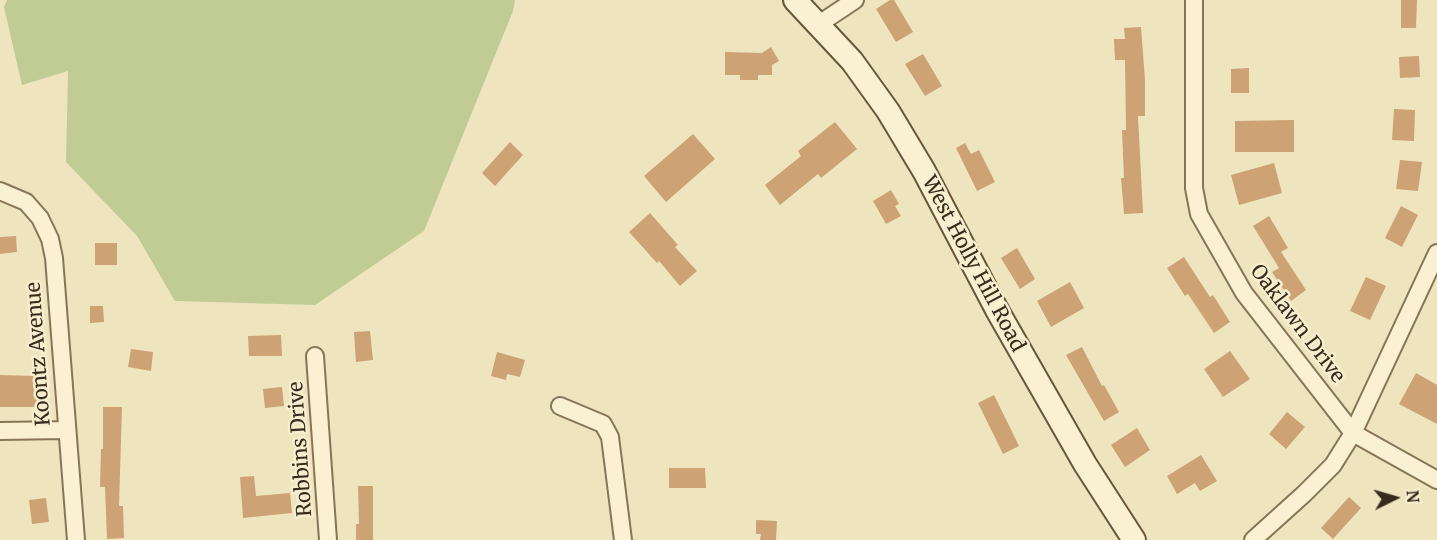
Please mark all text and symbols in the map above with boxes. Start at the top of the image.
street label: West Holly Hill Road [916,172,1030,356]
street label: Oaklawn Drive [1245,260,1349,388]
street label: Koontz Avenue [22,281,56,427]
street label: Robbins Drive [284,381,318,517]
north arrow [1365,468,1425,528]
text: N [1402,489,1423,504]

